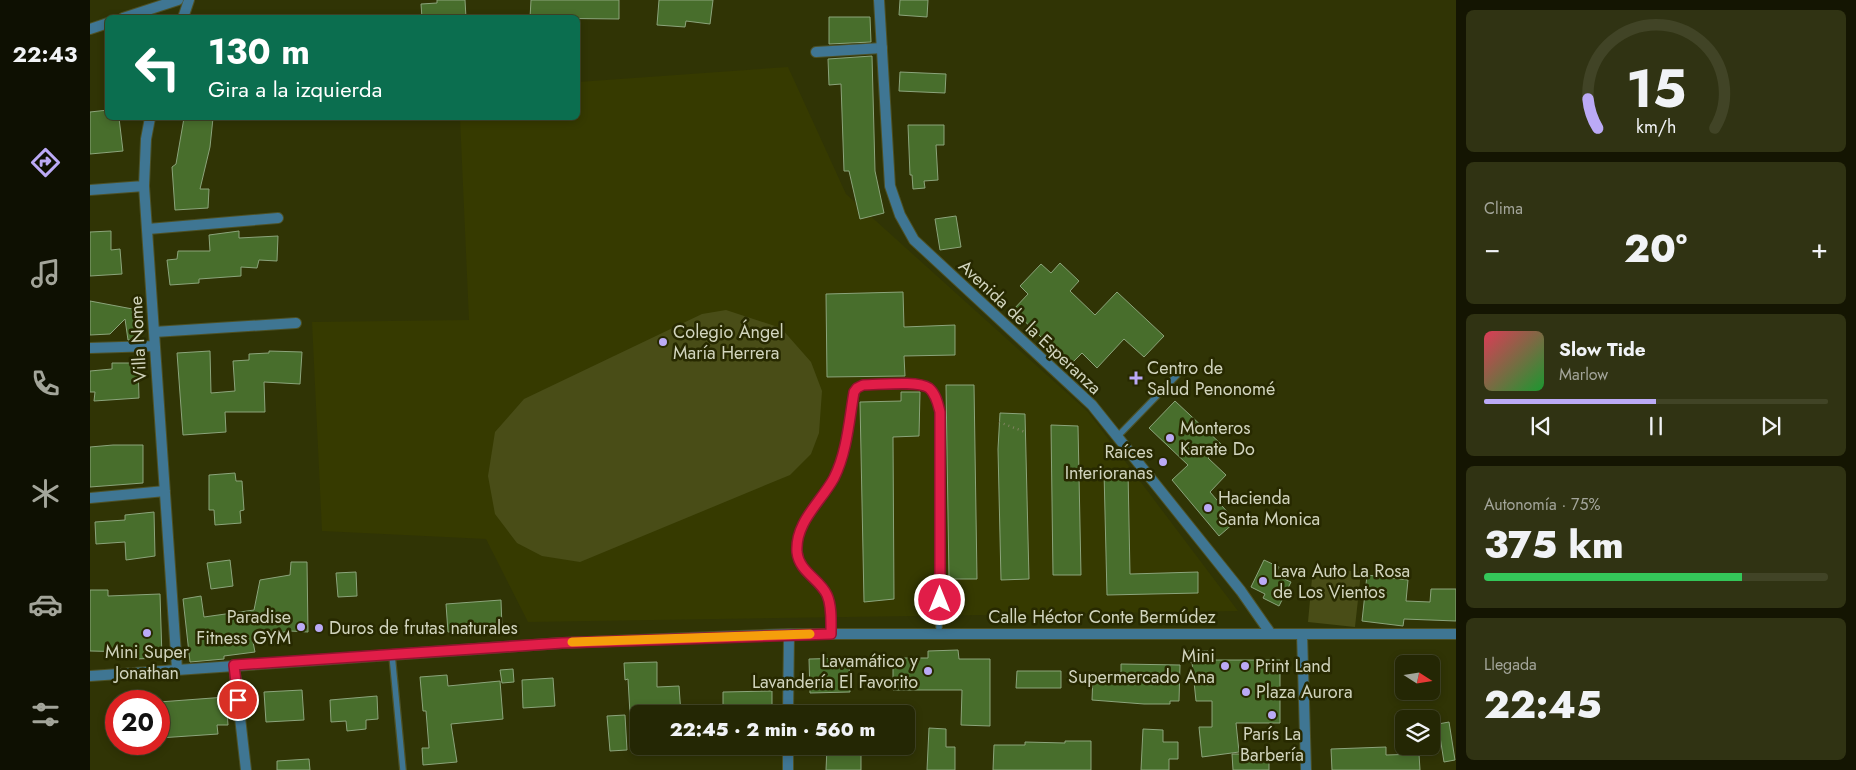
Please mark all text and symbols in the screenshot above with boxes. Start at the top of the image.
text: 130 m [208,27,310,77]
icon: left [125,35,190,100]
text: 22:43 [13,38,77,70]
text: 15 [1626,51,1686,127]
text: Gira a la izquierda [208,73,382,105]
text: km/h [1636,114,1676,140]
icon: directions [28,145,63,180]
text: Clima [1484,197,1523,220]
text: 20° [1624,221,1687,276]
text: − [1484,228,1501,269]
text: + [1811,228,1828,269]
street label: Avenida de la Esperanza [953,254,1107,400]
icon: music [28,256,63,291]
street label: Villa Nome [123,295,153,383]
place label: Colegio Ángel María Herrera [673,319,784,366]
marker: Colegio Ángel María Herrera [657,336,669,348]
text: Slow Tide [1559,336,1646,363]
place label: Centro de Salud Penonomé [1147,355,1275,402]
text: Marlow [1559,363,1608,386]
icon: phone [28,366,63,401]
marker: Centro de Salud Penonomé [1129,371,1143,385]
icon: previous [1527,412,1555,440]
icon: pause [1642,412,1670,440]
icon: next [1757,412,1785,440]
place label: Monteros Karate Do [1180,415,1255,462]
marker: Monteros Karate Do [1164,432,1176,444]
place label: Raíces Interioranas [1065,439,1153,486]
marker: Raíces Interioranas [1157,456,1169,468]
icon: climate [28,476,63,511]
place label: Hacienda Santa Monica [1218,485,1320,532]
text: Autonomía · 75% [1484,493,1601,516]
marker: Hacienda Santa Monica [1202,502,1214,514]
text: 375 km [1484,517,1624,572]
place label: Lava Auto La Rosa de Los Vientos [1273,558,1410,605]
position arrow [913,573,965,625]
marker: Lava Auto La Rosa de Los Vientos [1257,575,1269,587]
icon: car [28,587,63,622]
place label: Paradise Fitness GYM [196,604,291,651]
street label: Calle Héctor Conte Bermúdez [988,604,1216,630]
place label: Duros de frutas naturales [329,615,518,641]
marker: Paradise Fitness GYM [295,621,307,633]
marker: Duros de frutas naturales [313,622,325,634]
marker: Mini Super Jonathan [141,627,153,639]
place label: Mini Super Jonathan [105,639,190,686]
place label: Mini Supermercado Ana [1068,643,1215,690]
place label: Lavamático y Lavandería El Favorito [752,648,918,695]
place label: Print Land [1255,653,1331,679]
text: Llegada [1484,653,1537,676]
north arrow [1395,655,1440,700]
map controls [1395,655,1440,755]
marker: Mini Supermercado Ana [1219,660,1231,672]
marker: Print Land [1239,660,1251,672]
marker: Lavamático y Lavandería El Favorito [922,665,934,677]
text: 22:45 [1484,677,1602,732]
pin [217,679,259,721]
place label: Plaza Aurora [1256,679,1353,705]
icon: arrive [224,686,252,714]
marker: Plaza Aurora [1240,686,1252,698]
speed limit sign: 20 [105,690,170,755]
icon: filters [28,697,63,732]
marker: París La Barbería [1266,709,1278,721]
button: layers [1395,710,1440,755]
text: 22:45 · 2 min · 560 m [670,716,875,743]
place label: París La Barbería [1240,721,1304,768]

